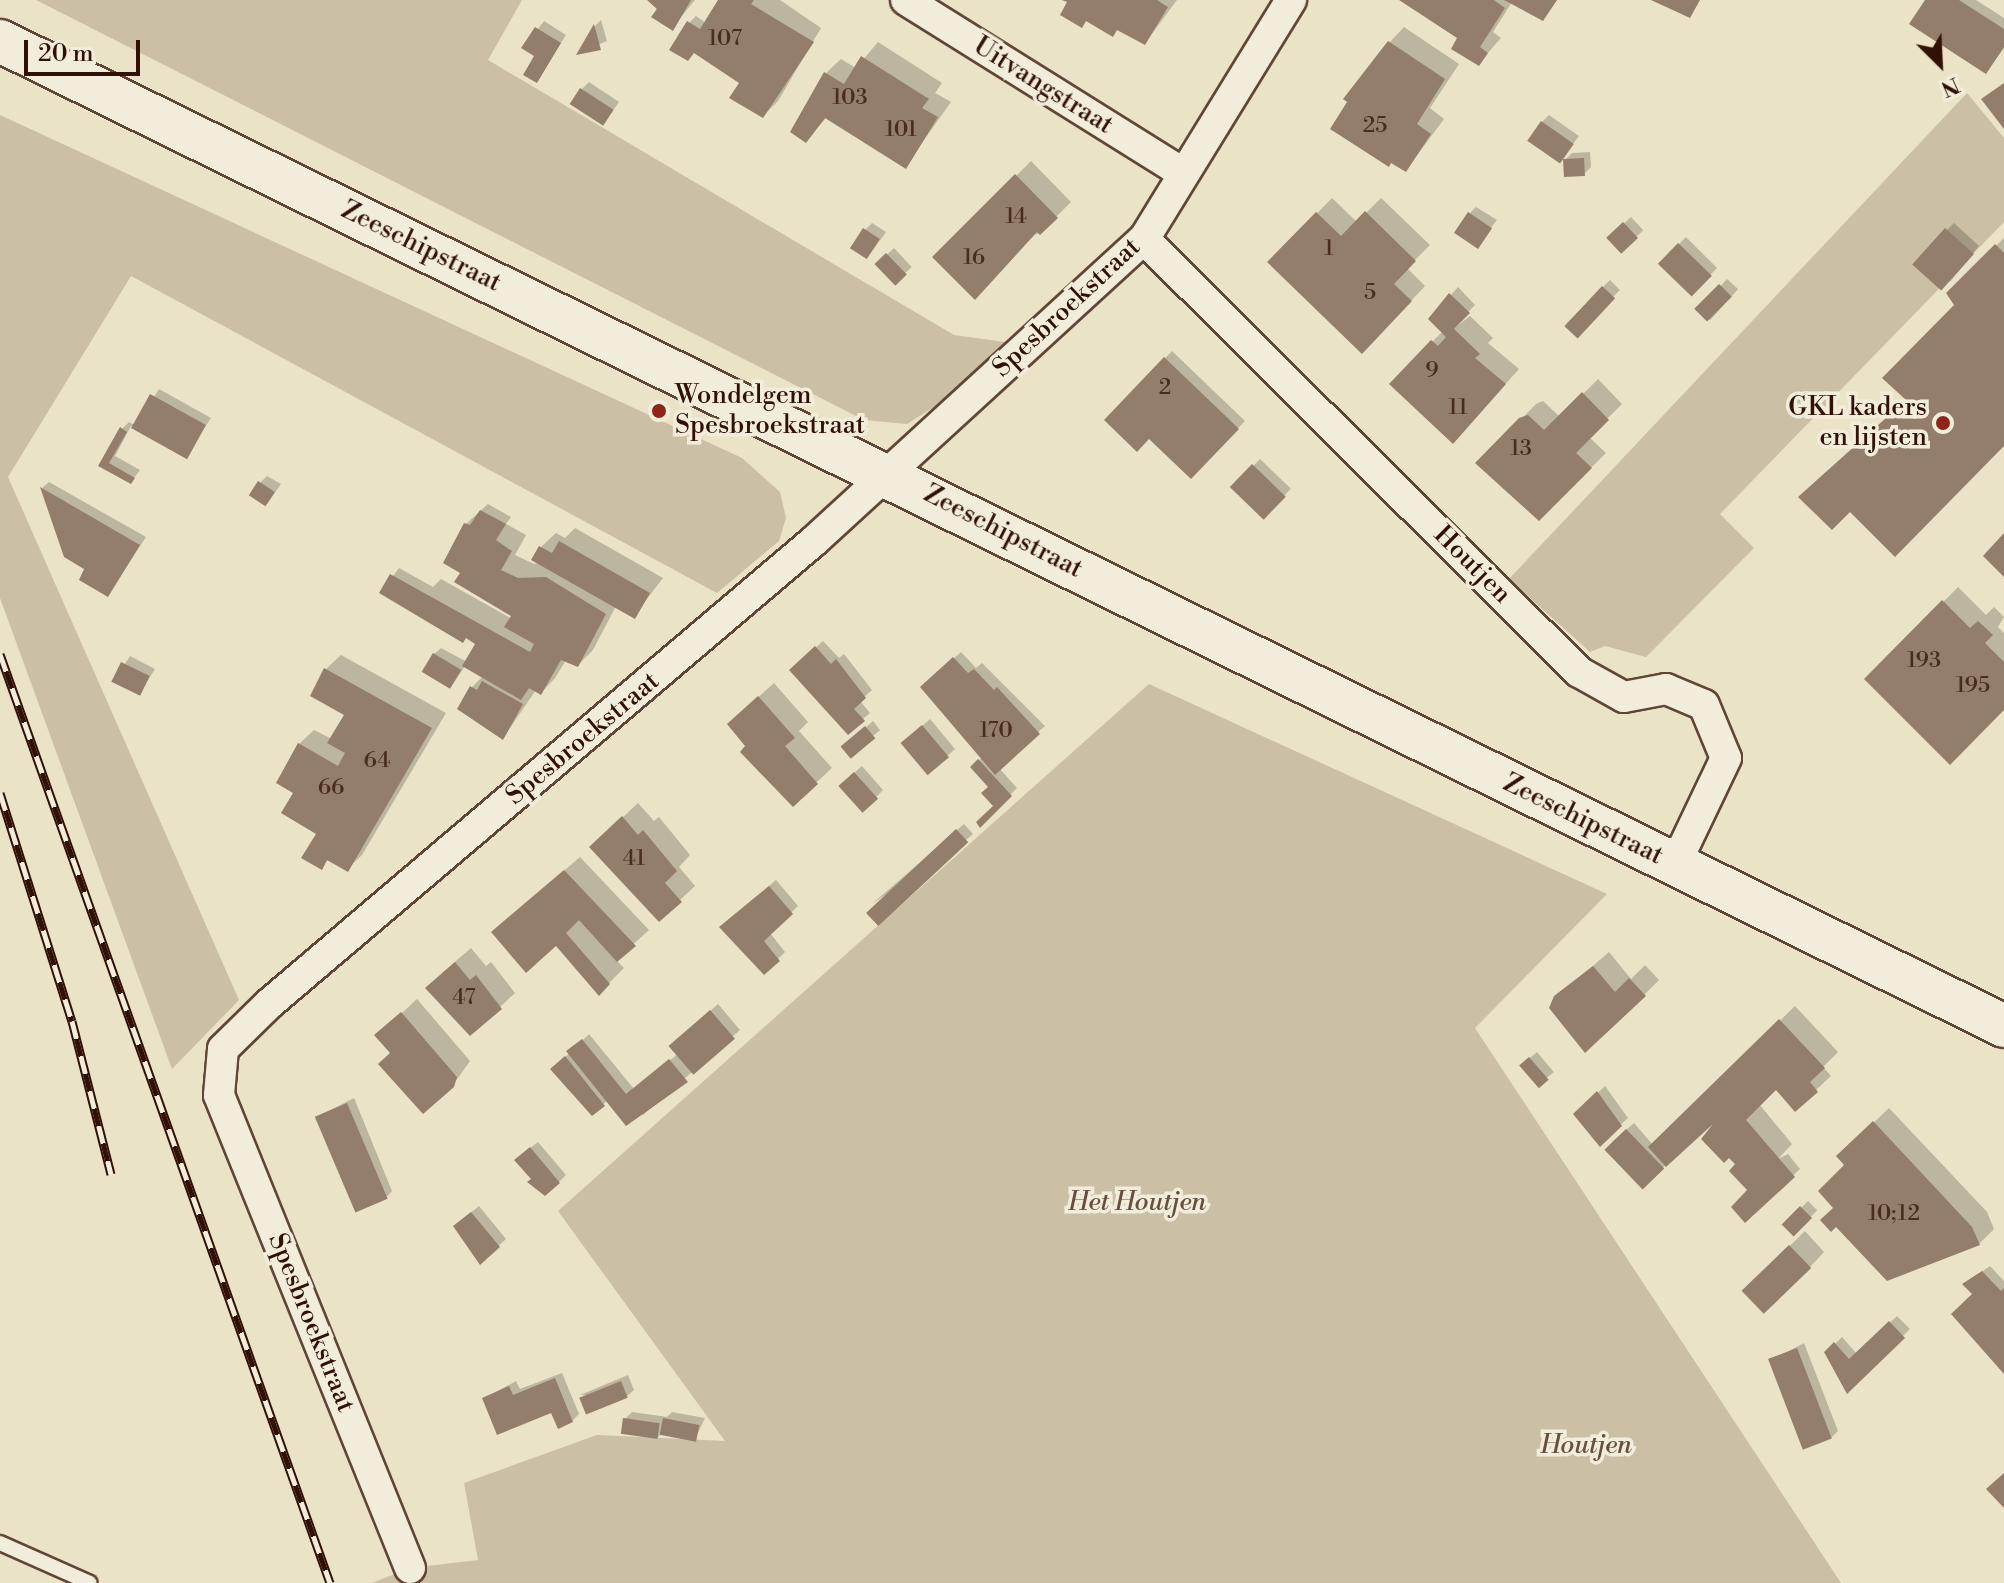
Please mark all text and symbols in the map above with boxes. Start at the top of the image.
scale bar [28,24,144,74]
north arrow [1900,24,1980,104]
house number: 107 [708,26,742,52]
street label: Uitvangstraat [967,31,1119,141]
text: 20 m [38,39,94,69]
text: N [1937,71,1963,102]
house number: 103 [832,85,868,111]
house number: 25 [1363,113,1387,139]
house number: 101 [885,117,917,143]
street label: Zeeschipstraat [336,195,506,299]
house number: 14 [1005,204,1027,230]
street label: Spesbroekstraat [987,232,1147,384]
house number: 1 [1324,236,1334,262]
house number: 16 [963,245,985,271]
house number: 5 [1364,280,1376,306]
house number: 9 [1425,358,1439,384]
house number: 2 [1159,375,1171,401]
place label: Wondelgem Spesbroekstraat [675,380,865,442]
place label: GKL kaders en lijsten [1788,392,1927,454]
house number: 11 [1448,395,1468,421]
marker: Wondelgem Spesbroekstraat [650,402,668,420]
marker: GKL kaders en lijsten [1934,414,1952,432]
house number: 13 [1510,436,1532,462]
street label: Zeeschipstraat [918,479,1088,585]
street label: Houtjen [1427,520,1517,610]
house number: 193 [1907,648,1941,674]
street label: Spesbroekstraat [500,666,666,812]
house number: 195 [1956,673,1990,699]
house number: 170 [979,718,1013,744]
house number: 64 [364,748,390,774]
street label: Zeeschipstraat [1498,768,1668,872]
house number: 66 [318,775,344,801]
house number: 41 [623,846,645,872]
house number: 47 [452,985,476,1011]
park label: Het Houtjen [1068,1187,1206,1219]
house number: 10;12 [1868,1201,1920,1227]
street label: Spesbroekstraat [261,1229,361,1417]
park label: Houtjen [1540,1430,1632,1462]

